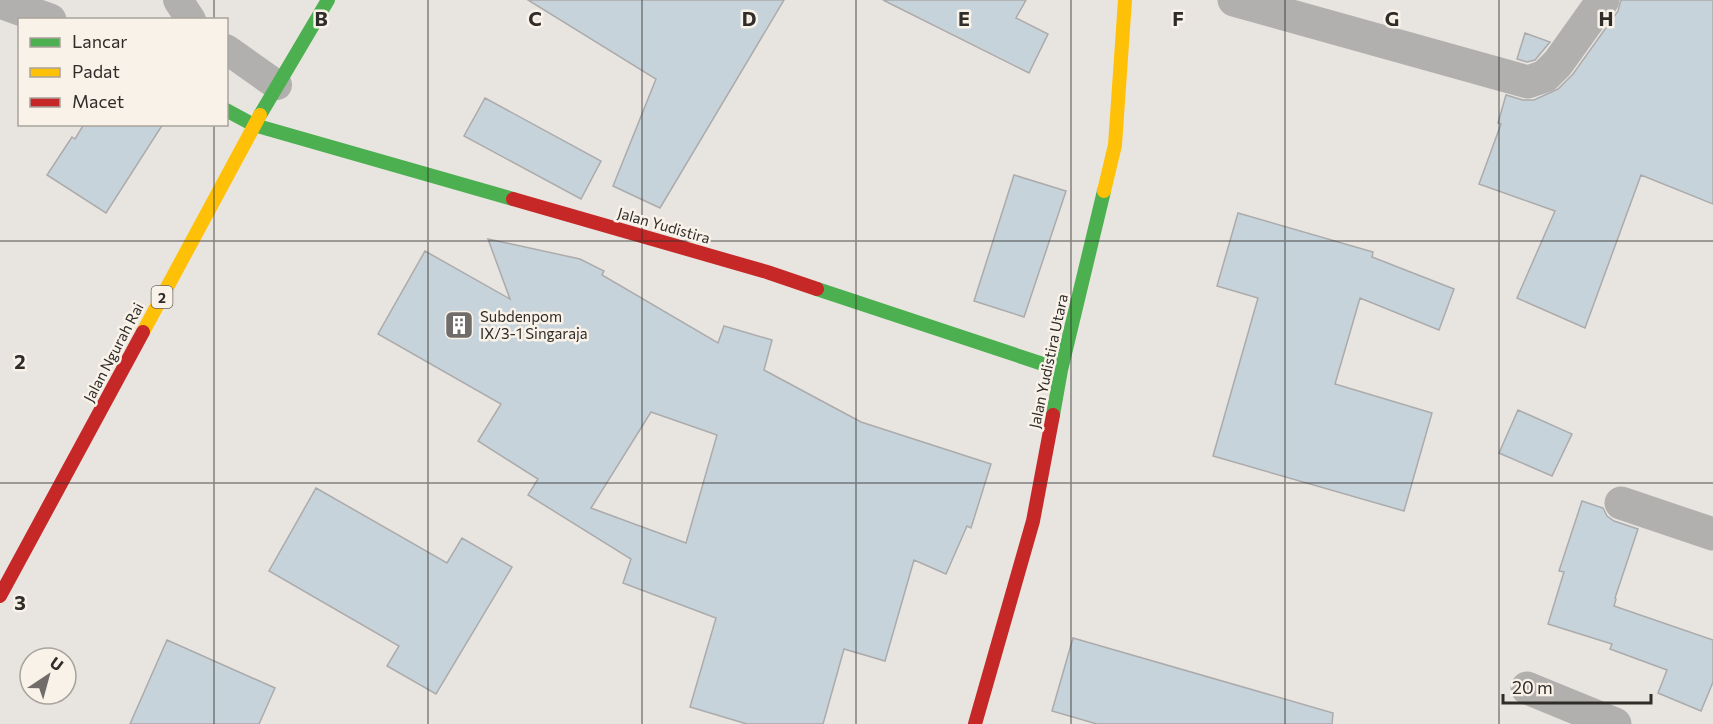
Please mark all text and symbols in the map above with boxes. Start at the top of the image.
text: B [314,6,328,30]
text: C [528,6,542,30]
text: D [742,6,756,30]
text: E [958,6,970,30]
text: F [1172,6,1184,30]
text: G [1385,6,1399,30]
text: H [1599,6,1614,30]
legend [18,18,228,126]
text: Lancar [72,30,128,52]
text: Padat [72,60,120,82]
text: Macet [72,90,124,112]
street label: Jalan Yudistira [616,203,712,247]
road number: 2 [152,286,172,308]
street label: Jalan Yudistira Utara [1025,292,1071,430]
street label: Jalan Ngurah Rai [79,299,147,405]
place label: Subdenpom IX/3-1 Singaraja [480,307,588,342]
building icon: Subdenpom IX/3-1 Singaraja [443,309,475,341]
text: 2 [14,349,26,373]
text: 3 [14,590,26,614]
north arrow [18,646,78,706]
text: U [47,652,67,675]
scale bar [1503,667,1652,705]
text: 20 m [1512,676,1553,698]

